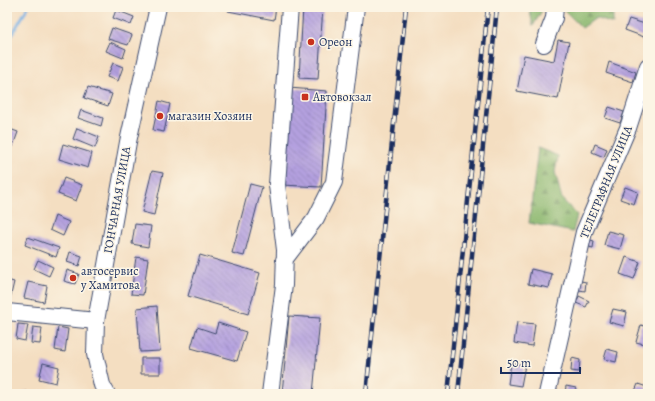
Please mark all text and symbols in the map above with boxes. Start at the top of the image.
place label: Ореон [319,34,352,50]
marker: Ореон [306,37,316,47]
place label: Автовокзал [312,89,372,105]
marker: Автовокзал [300,92,310,102]
place label: магазин Хозяин [168,108,252,124]
marker: магазин Хозяин [155,111,165,121]
street label: ТЕЛЕГРАФНАЯ УЛИЦА [576,122,636,241]
street label: ГОНЧАРНАЯ УЛИЦА [100,144,134,255]
place label: автосервис у Хамитова [80,263,140,293]
marker: автосервис у Хамитова [68,273,78,283]
scale bar [501,349,580,375]
text: 50 m [507,355,531,371]

